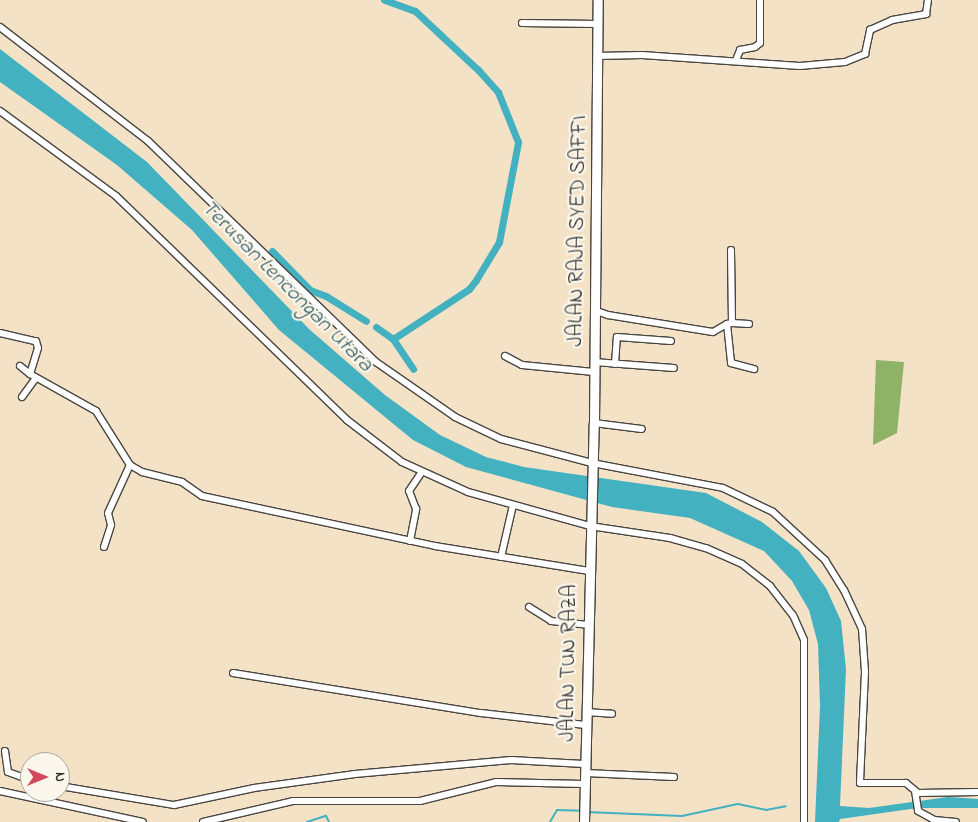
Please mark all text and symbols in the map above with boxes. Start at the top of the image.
street label: JALAN RAJA SYED SAFFI [563,115,593,347]
water label: Terusan Lencongan Utara [195,196,377,378]
street label: JALAN TUN RAZA [555,584,583,742]
north arrow [20,752,70,802]
text: N [49,772,70,782]

